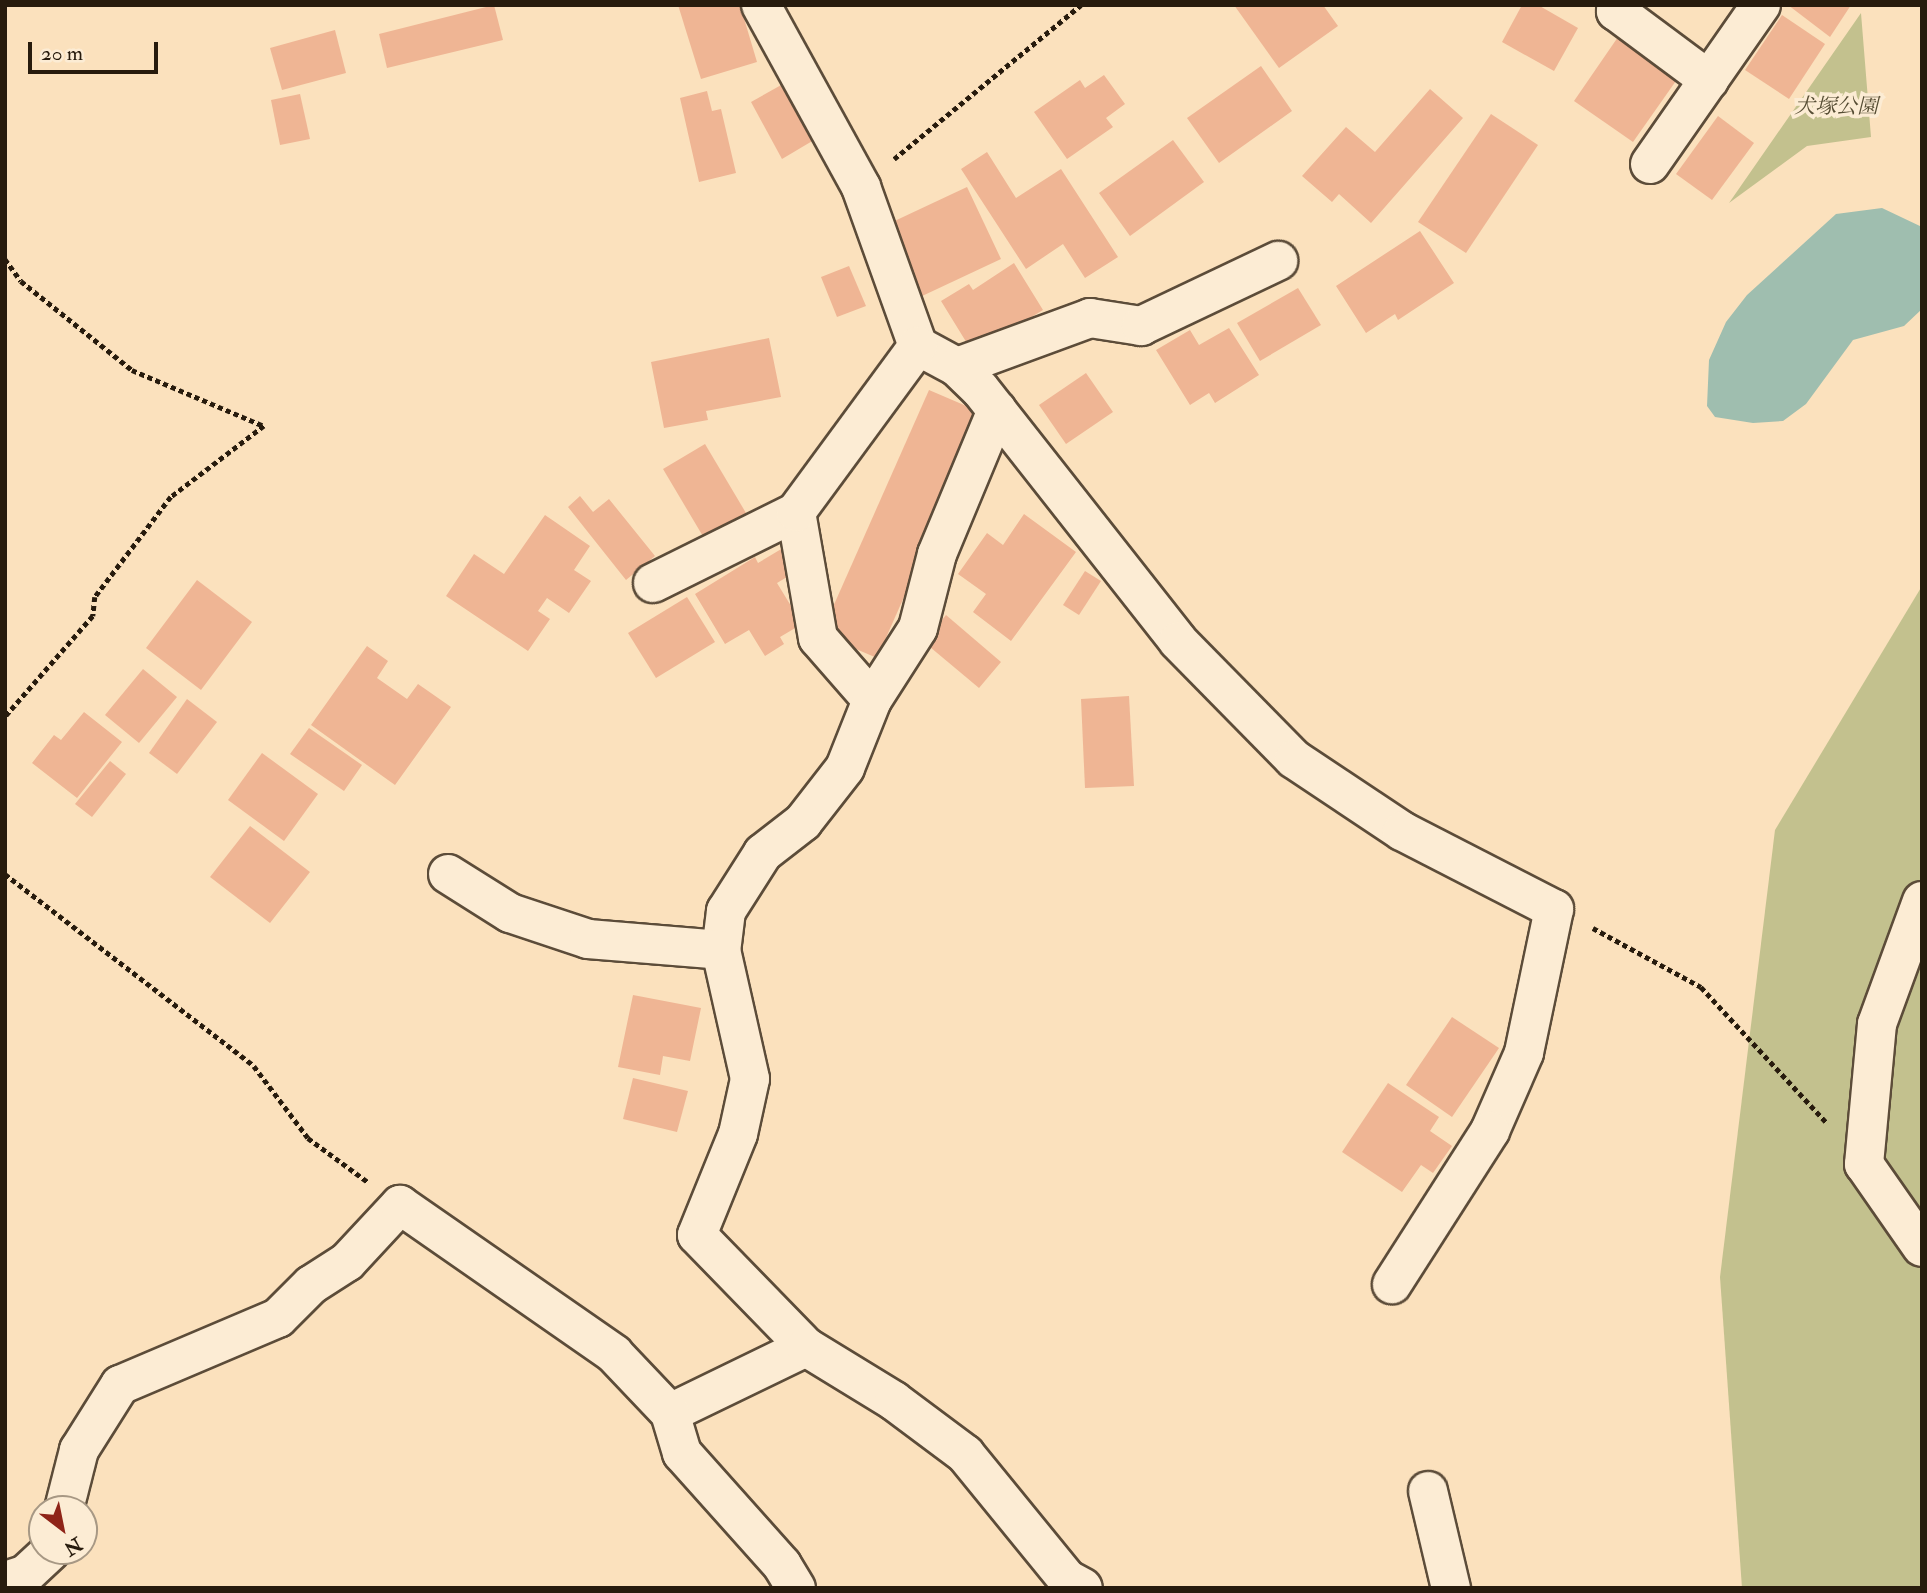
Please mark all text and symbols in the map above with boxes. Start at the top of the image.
scale bar [32,28,161,72]
text: 20 m [41,40,83,67]
park label: 犬塚公園 [1794,94,1878,120]
north arrow [28,1495,98,1565]
text: N [60,1531,87,1561]

